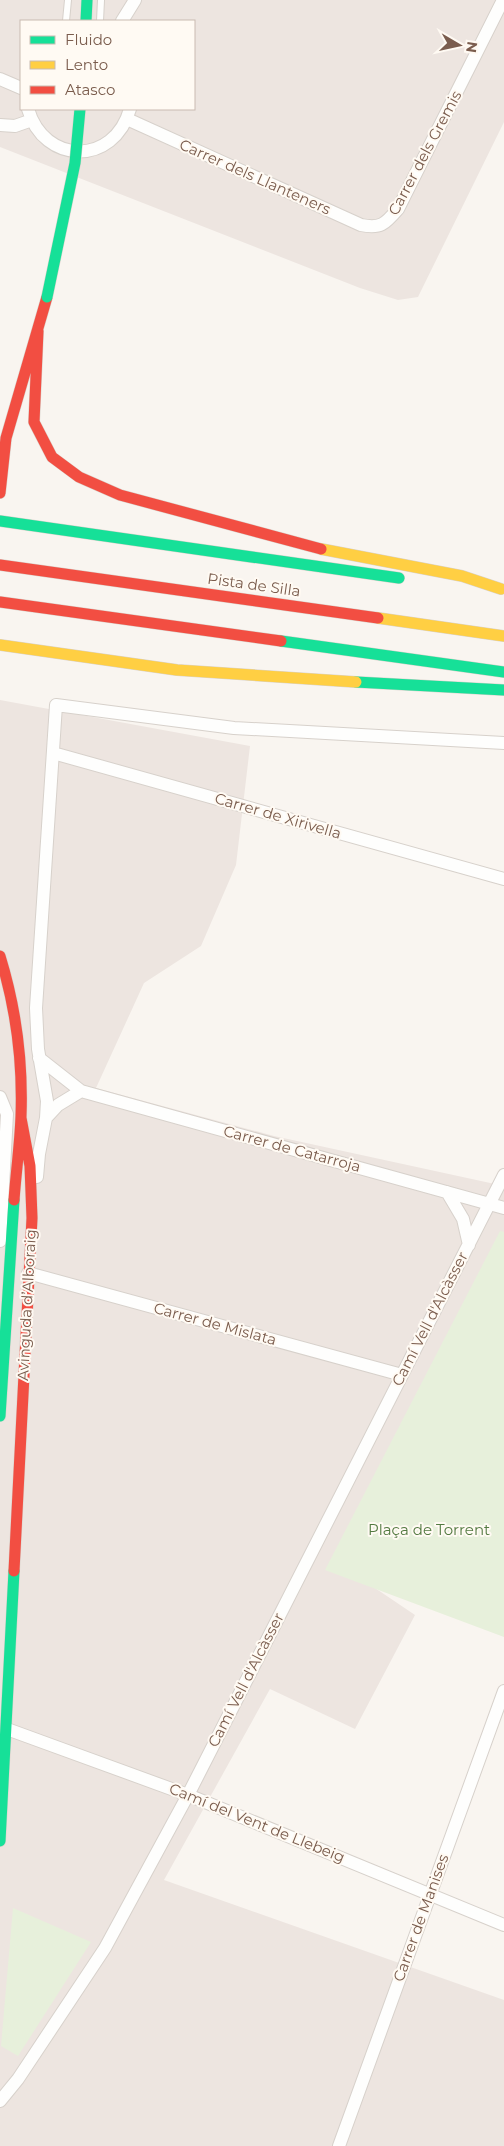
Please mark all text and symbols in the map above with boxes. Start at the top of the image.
legend [20,20,195,110]
north arrow [434,20,484,70]
text: Fluido [65,30,112,49]
text: N [462,40,482,54]
text: Lento [65,55,108,74]
text: Atasco [65,80,115,99]
street label: Carrer dels Gremis [384,87,465,218]
street label: Carrer dels Llanteners [177,135,334,219]
street label: Pista de Silla [206,569,302,600]
street label: Carrer de Xirivella [213,788,344,843]
street label: Carrer de Catarroja [221,1121,363,1176]
street label: Avinguda d’Alboraig [13,1229,40,1381]
street label: Camí Vell d'Alcàsser [387,1248,472,1389]
street label: Carrer de Mislata [152,1298,279,1349]
park label: Plaça de Torrent [368,1520,490,1539]
street label: Camí Vell d'Alcàsser [203,1609,288,1750]
street label: Camí del Vent de Llebeig [166,1779,348,1867]
street label: Carrer de Manises [389,1851,452,1984]

